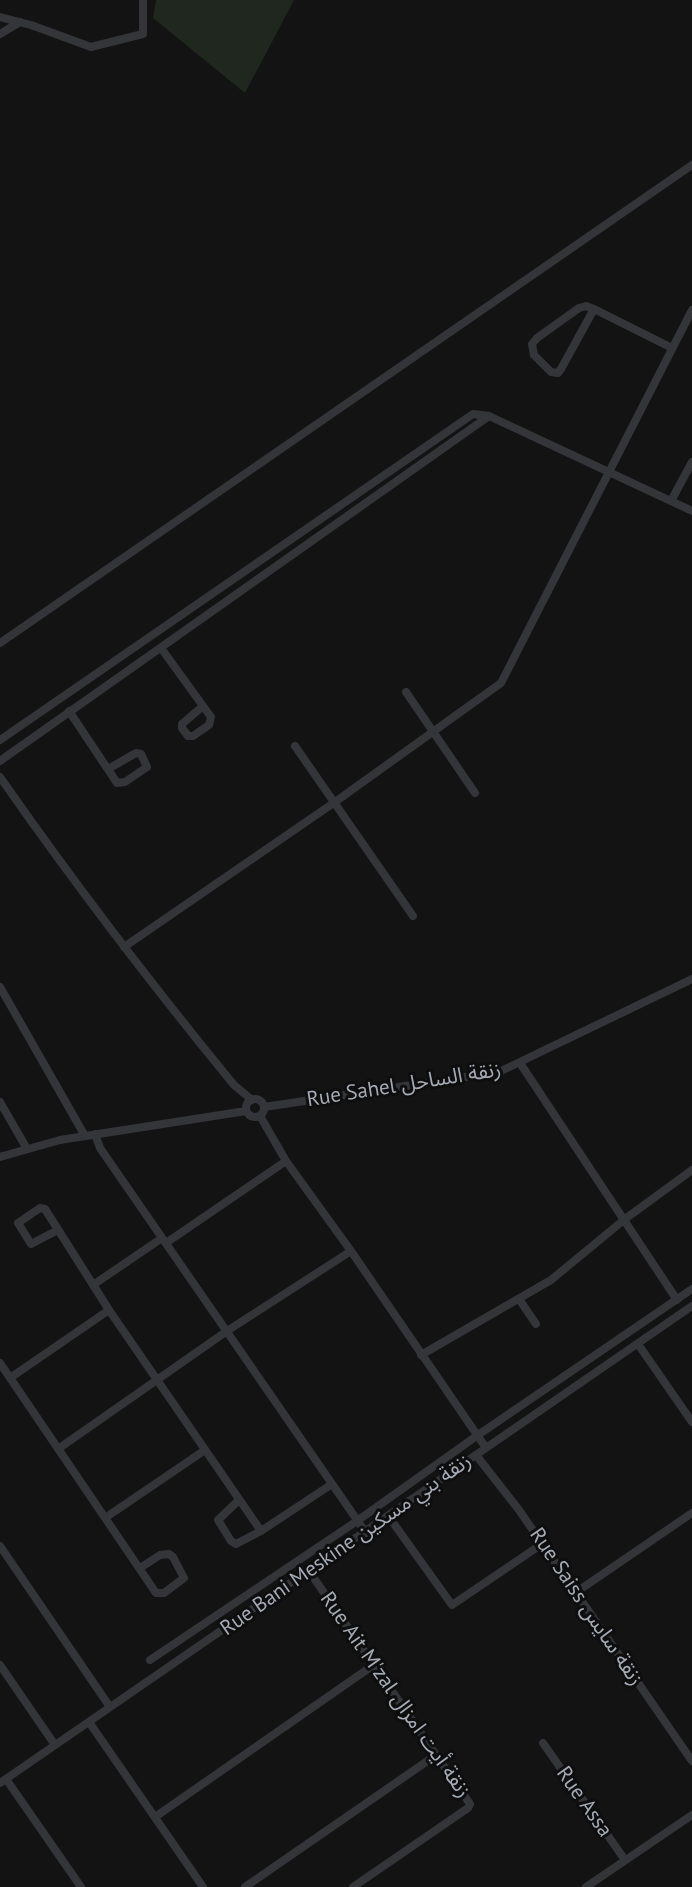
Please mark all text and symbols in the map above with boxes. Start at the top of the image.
street label: Rue Sahel زنقة الساحل [305,1057,503,1113]
street label: Rue Bani Meskine زنقة بني مسكين [216,1449,476,1641]
street label: Rue Saiss زنقة سايس [524,1523,648,1691]
street label: Rue Ait M'zal زنقة أيت امزال [314,1587,476,1803]
street label: Rue Assa [551,1762,617,1842]

